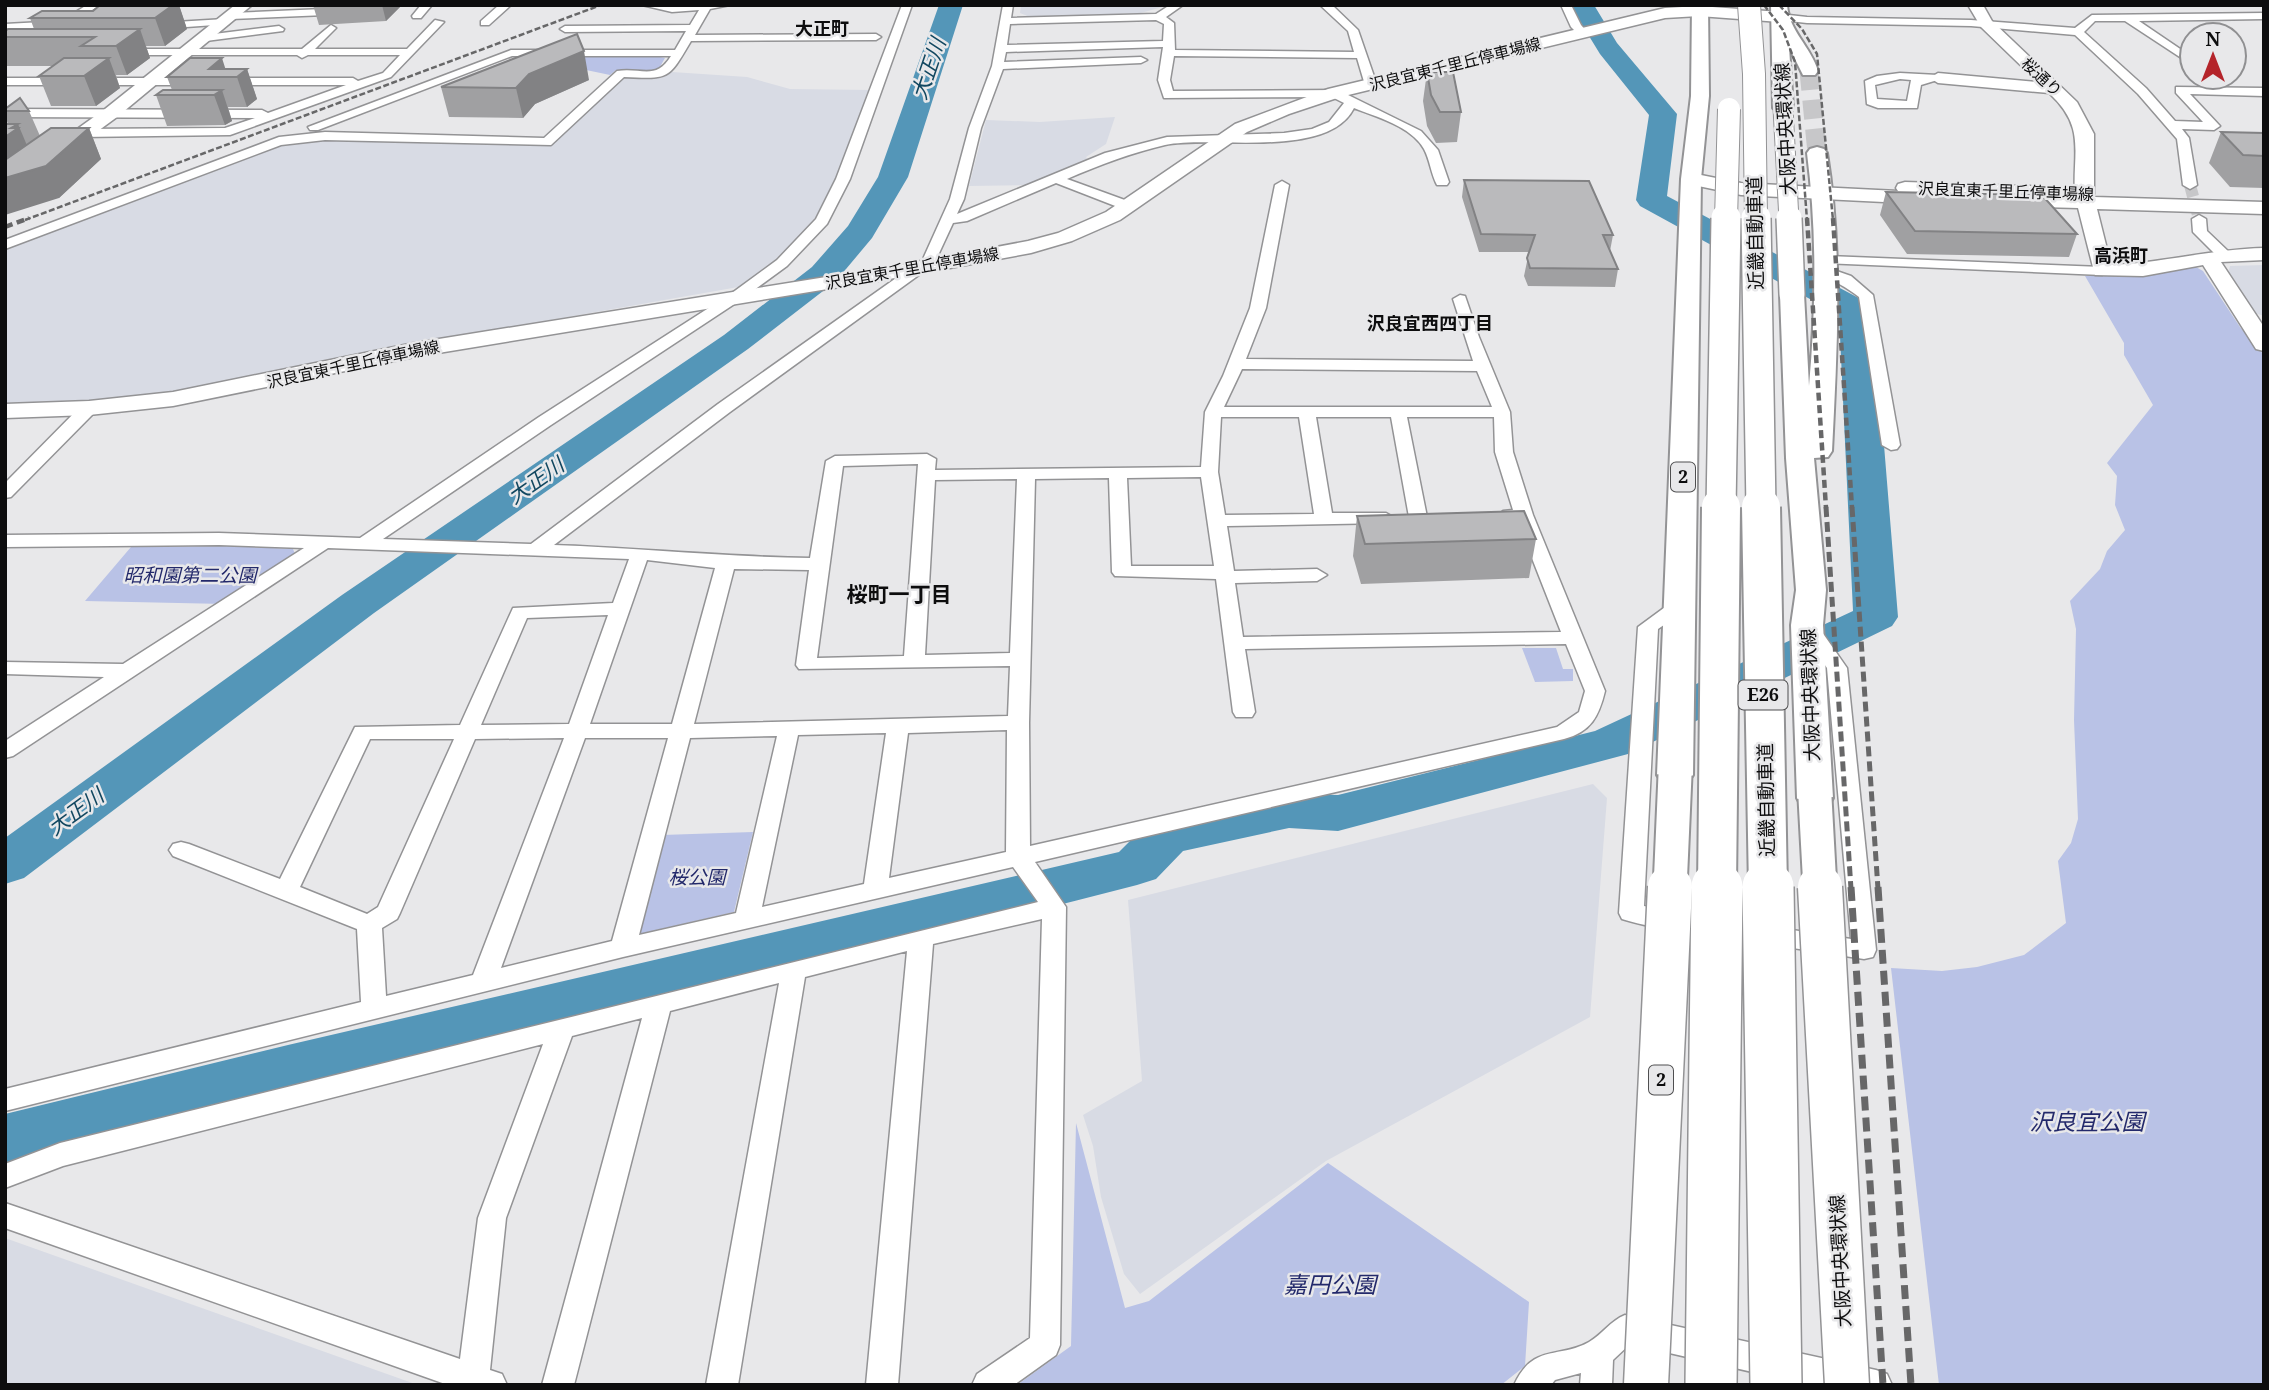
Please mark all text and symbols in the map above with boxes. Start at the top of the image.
district label: 大正町 [795,16,849,40]
north arrow [2178,21,2248,91]
text: N [2206,26,2221,52]
water label: 大正川 [905,32,952,103]
street label: 沢良宜東千里丘停車場線 [1367,32,1543,96]
street label: 桜通り [2017,53,2067,101]
street label: 大阪中央環状線 [1769,62,1801,196]
street label: 近畿自動車道 [1741,176,1769,290]
street label: 沢良宜東千里丘停車場線 [1918,177,2094,205]
street label: 沢良宜東千里丘停車場線 [823,242,1001,294]
district label: 高浜町 [2094,243,2148,267]
district label: 沢良宜西四丁目 [1367,311,1493,335]
street label: 沢良宜東千里丘停車場線 [265,335,441,393]
water label: 大正川 [502,449,571,510]
road number: 2 [1671,462,1695,491]
park label: 昭和園第二公園 [123,562,259,588]
district label: 桜町一丁目 [847,580,952,608]
street label: 大阪中央環状線 [1795,628,1825,762]
road number: E26 [1738,680,1788,710]
street label: 近畿自動車道 [1752,743,1780,857]
water label: 大正川 [42,780,111,841]
park label: 桜公園 [668,864,728,890]
road number: 2 [1649,1065,1673,1094]
park label: 沢良宜公園 [2030,1105,2148,1137]
street label: 大阪中央環状線 [1824,1194,1856,1328]
park label: 嘉円公園 [1284,1268,1379,1300]

